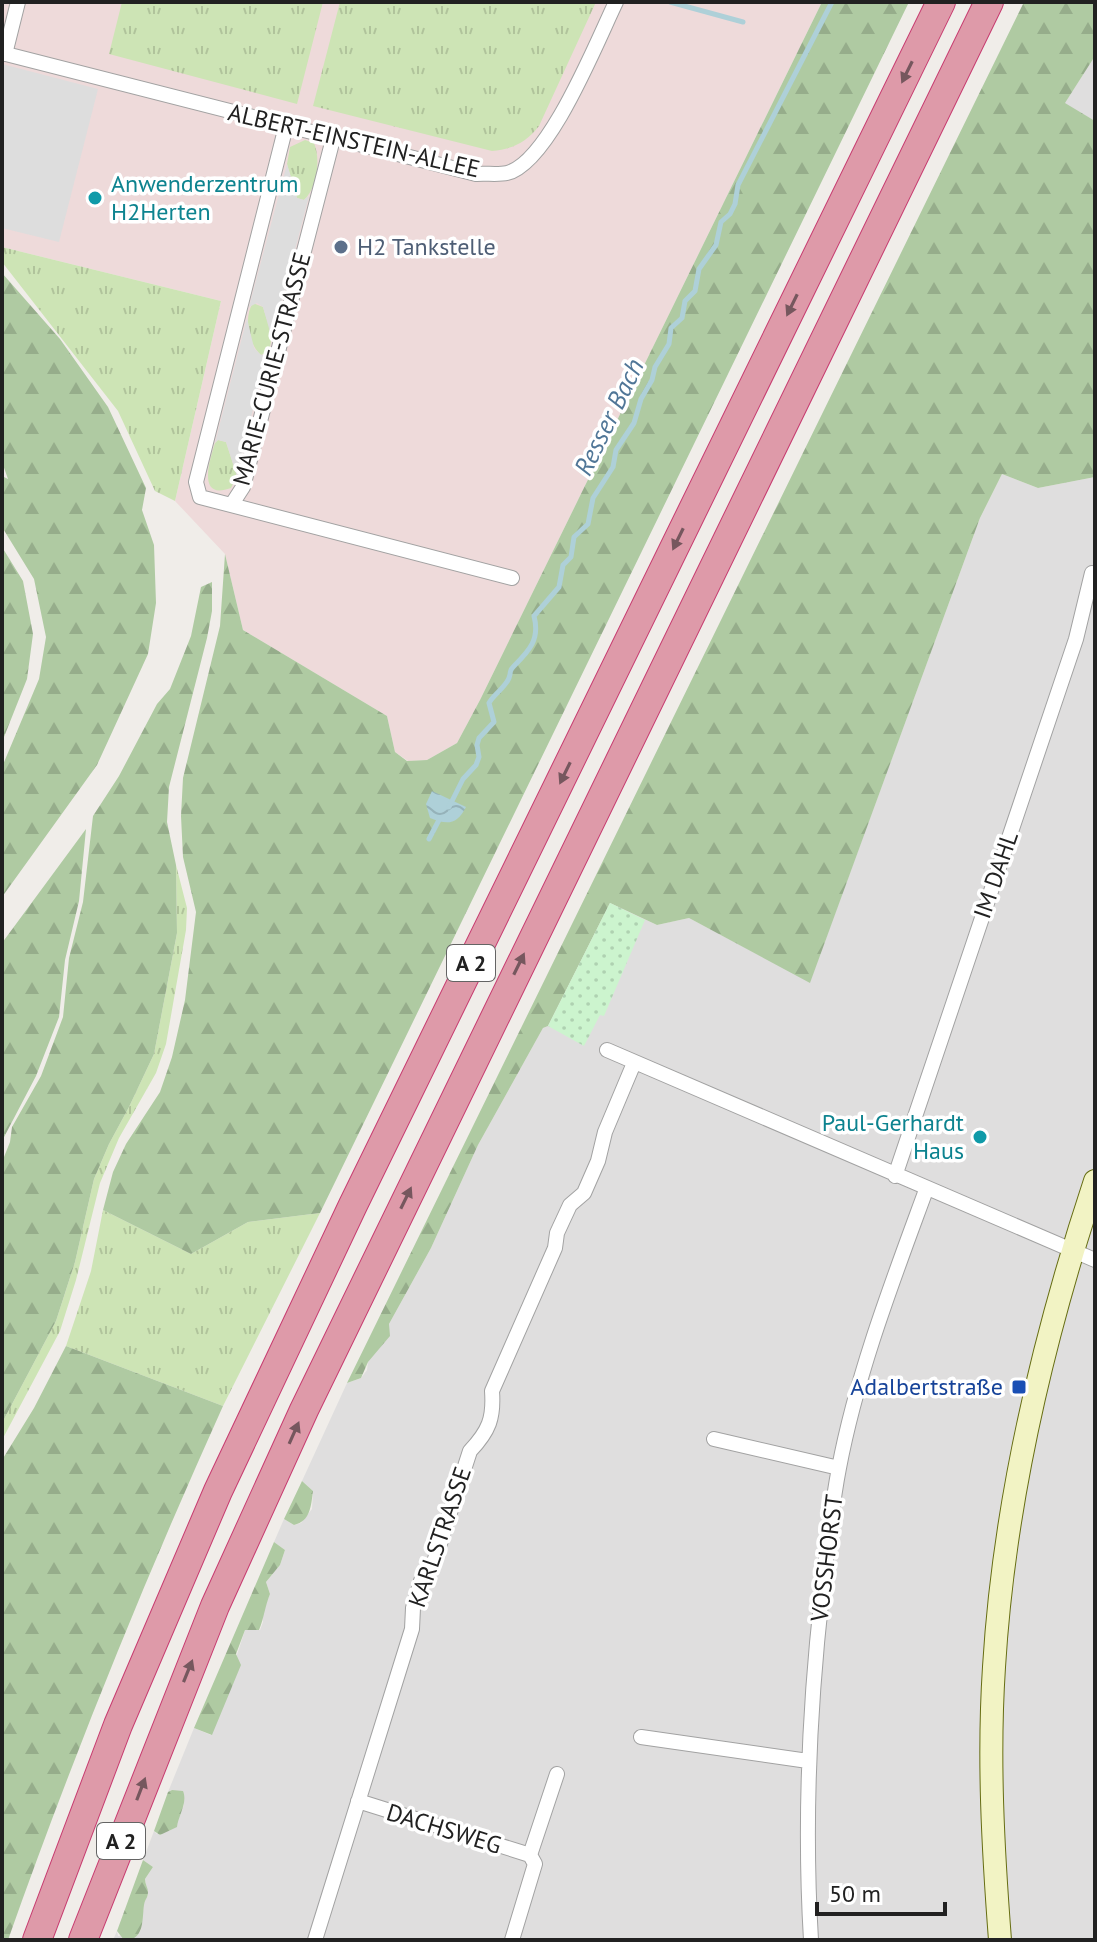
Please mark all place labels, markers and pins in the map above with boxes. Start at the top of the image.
place label: Anwenderzentrum H2Herten [111,168,299,227]
marker: Anwenderzentrum H2Herten [86,189,104,207]
place label: H2 Tankstelle [357,231,496,262]
marker: H2 Tankstelle [332,238,350,256]
place label: Paul-Gerhardt Haus [822,1107,964,1166]
marker: Paul-Gerhardt Haus [971,1128,989,1146]
place label: Adalbertstraße [850,1371,1003,1402]
marker: Adalbertstraße [1010,1378,1028,1396]

